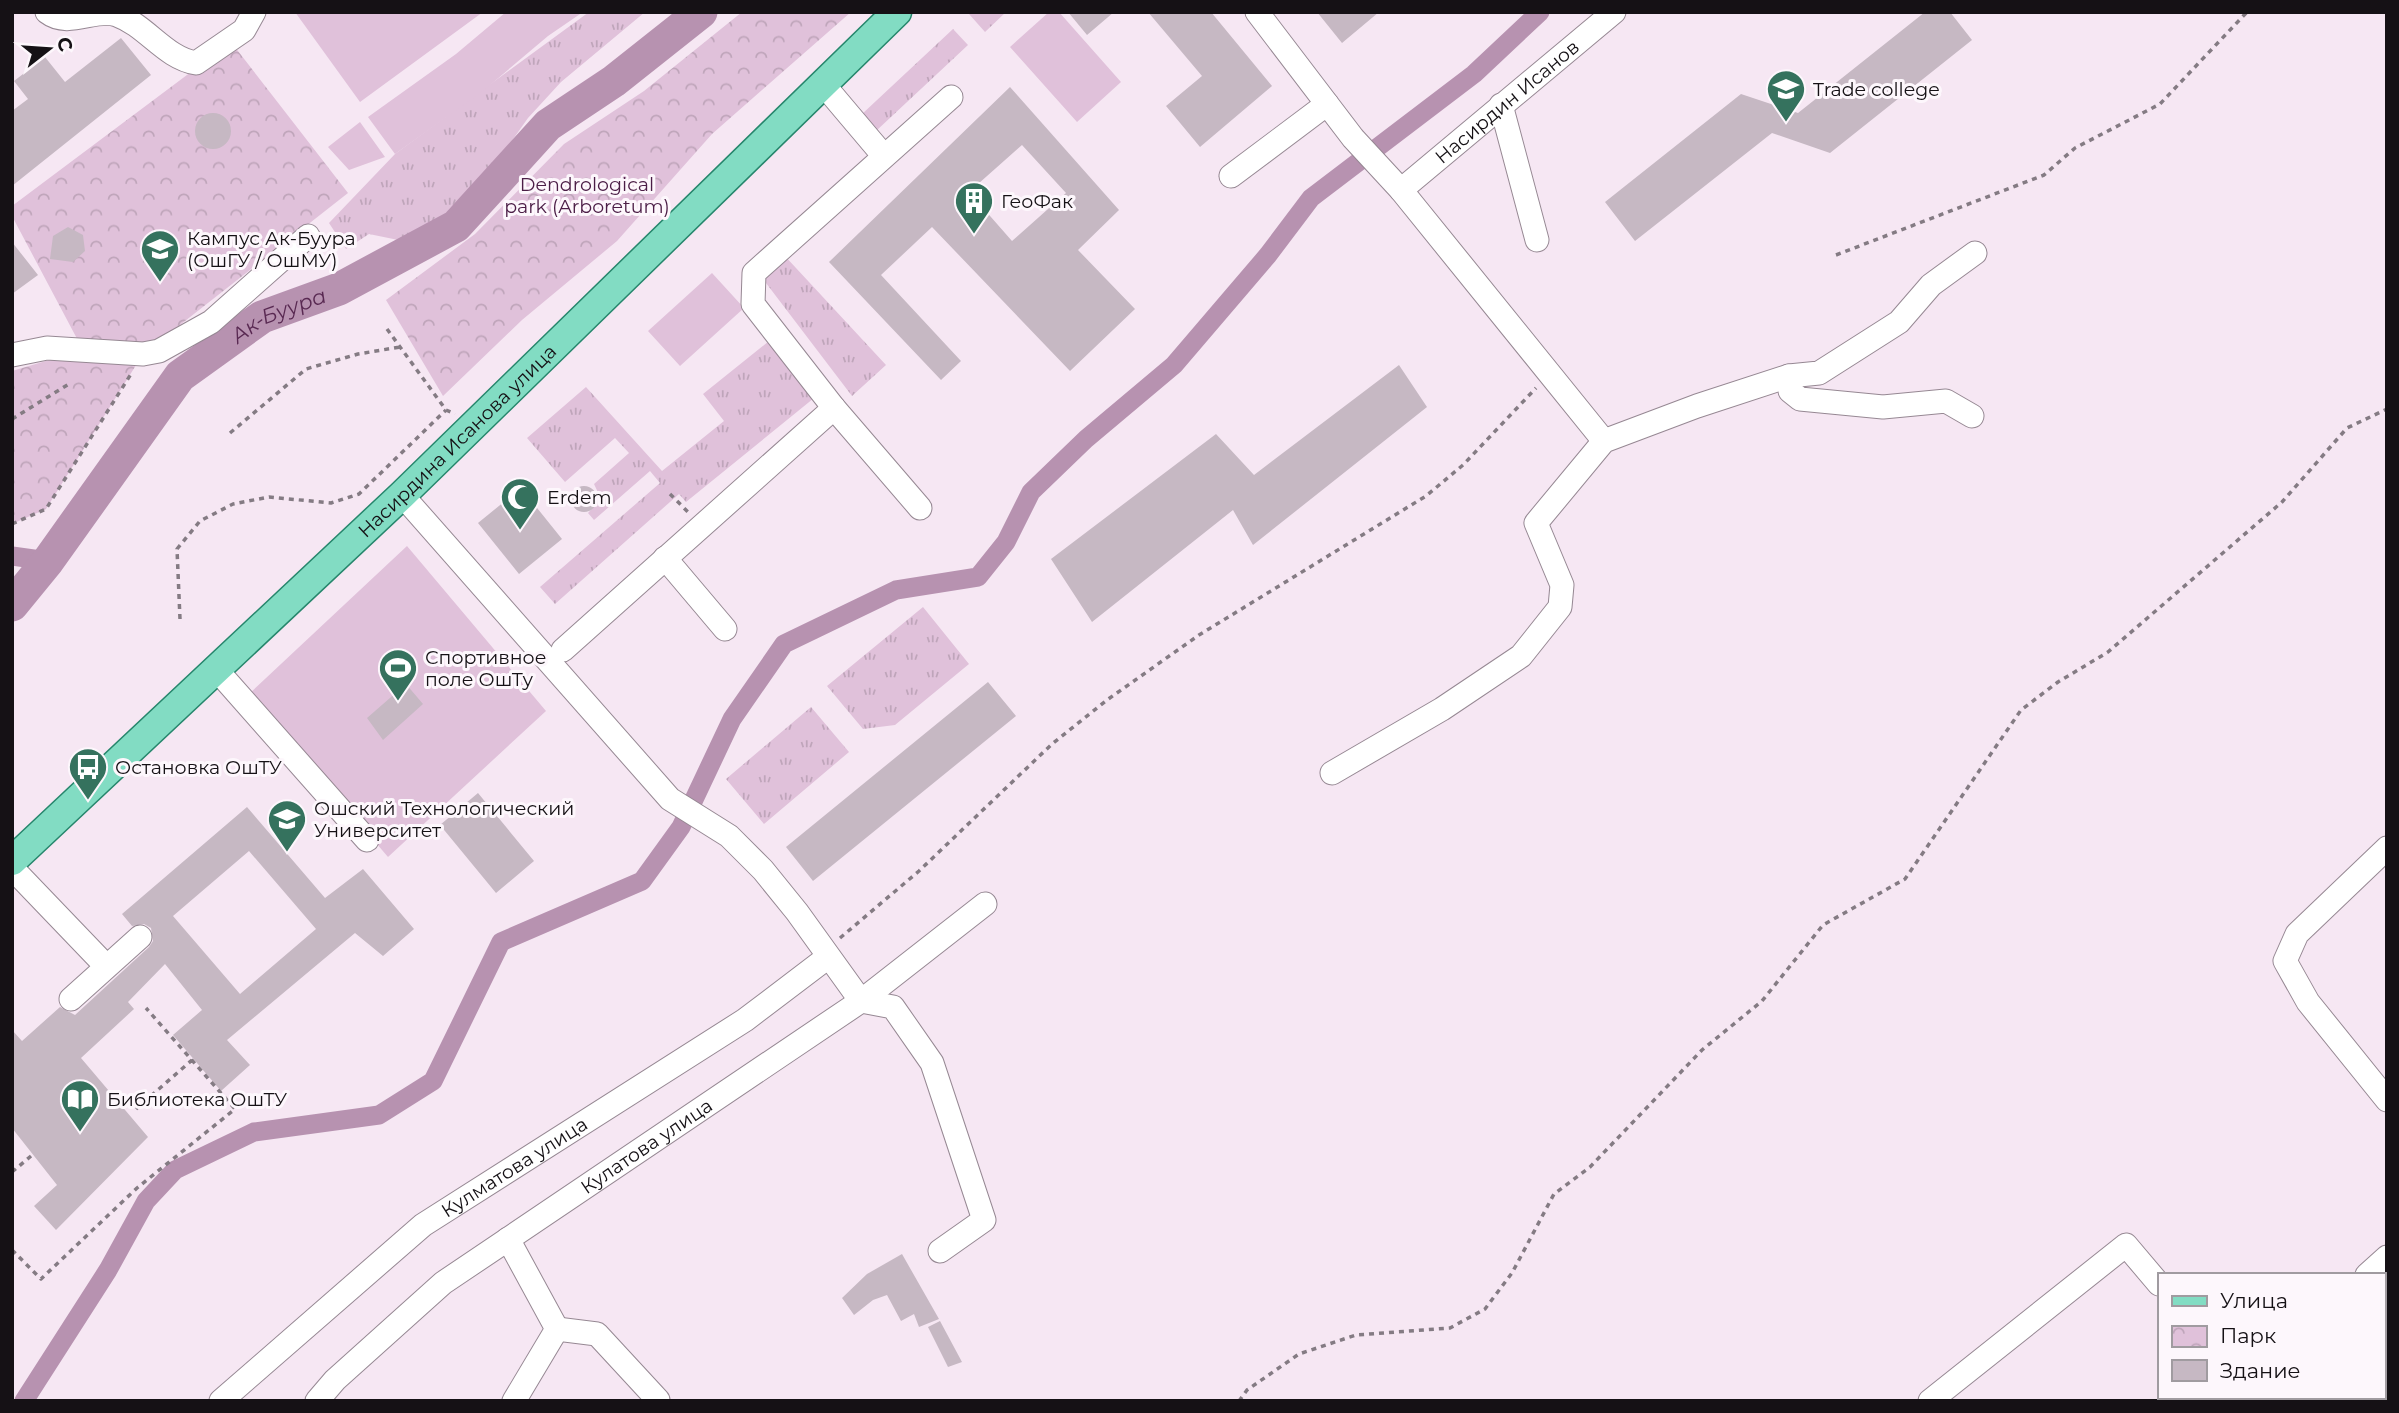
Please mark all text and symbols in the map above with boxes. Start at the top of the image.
north arrow [14,14,84,84]
text: С [52,34,78,54]
street label: Насирдин Исанов [1430,35,1584,168]
school or university icon: Trade college [1765,68,1807,123]
place label: Trade college [1813,78,1940,101]
park label: Dendrological park (Arboretum) [504,173,670,218]
building icon: ГеоФак [953,180,995,235]
place label: ГеоФак [1001,190,1073,213]
place label: Кампус Ак-Буура (ОшГУ / ОшМУ) [187,227,356,272]
school or university icon: Кампус Ак-Буура (ОшГУ / ОшМУ) [139,228,181,283]
water label: Ак-Буура [225,282,329,348]
street label: Насирдина Исанова улица [353,340,561,542]
mosque icon: Erdem [499,476,541,531]
place label: Erdem [547,486,612,509]
place label: Спортивное поле ОшТу [425,646,546,691]
sports icon: Спортивное поле ОшТу [377,647,419,702]
bus stop icon: Остановка ОшТУ [67,746,109,801]
place label: Остановка ОшТУ [115,756,282,779]
place label: Ошский Технологический Университет [314,797,574,842]
school or university icon: Ошский Технологический Университет [266,798,308,853]
library icon: Библиотека ОшТУ [59,1078,101,1133]
place label: Библиотека ОшТУ [107,1088,287,1111]
street label: Кулатова улица [576,1093,716,1198]
street label: Кулматова улица [437,1112,592,1222]
legend [2158,1273,2385,1399]
text: Улица [2220,1288,2288,1313]
text: Парк [2220,1323,2276,1348]
text: Здание [2220,1358,2301,1383]

